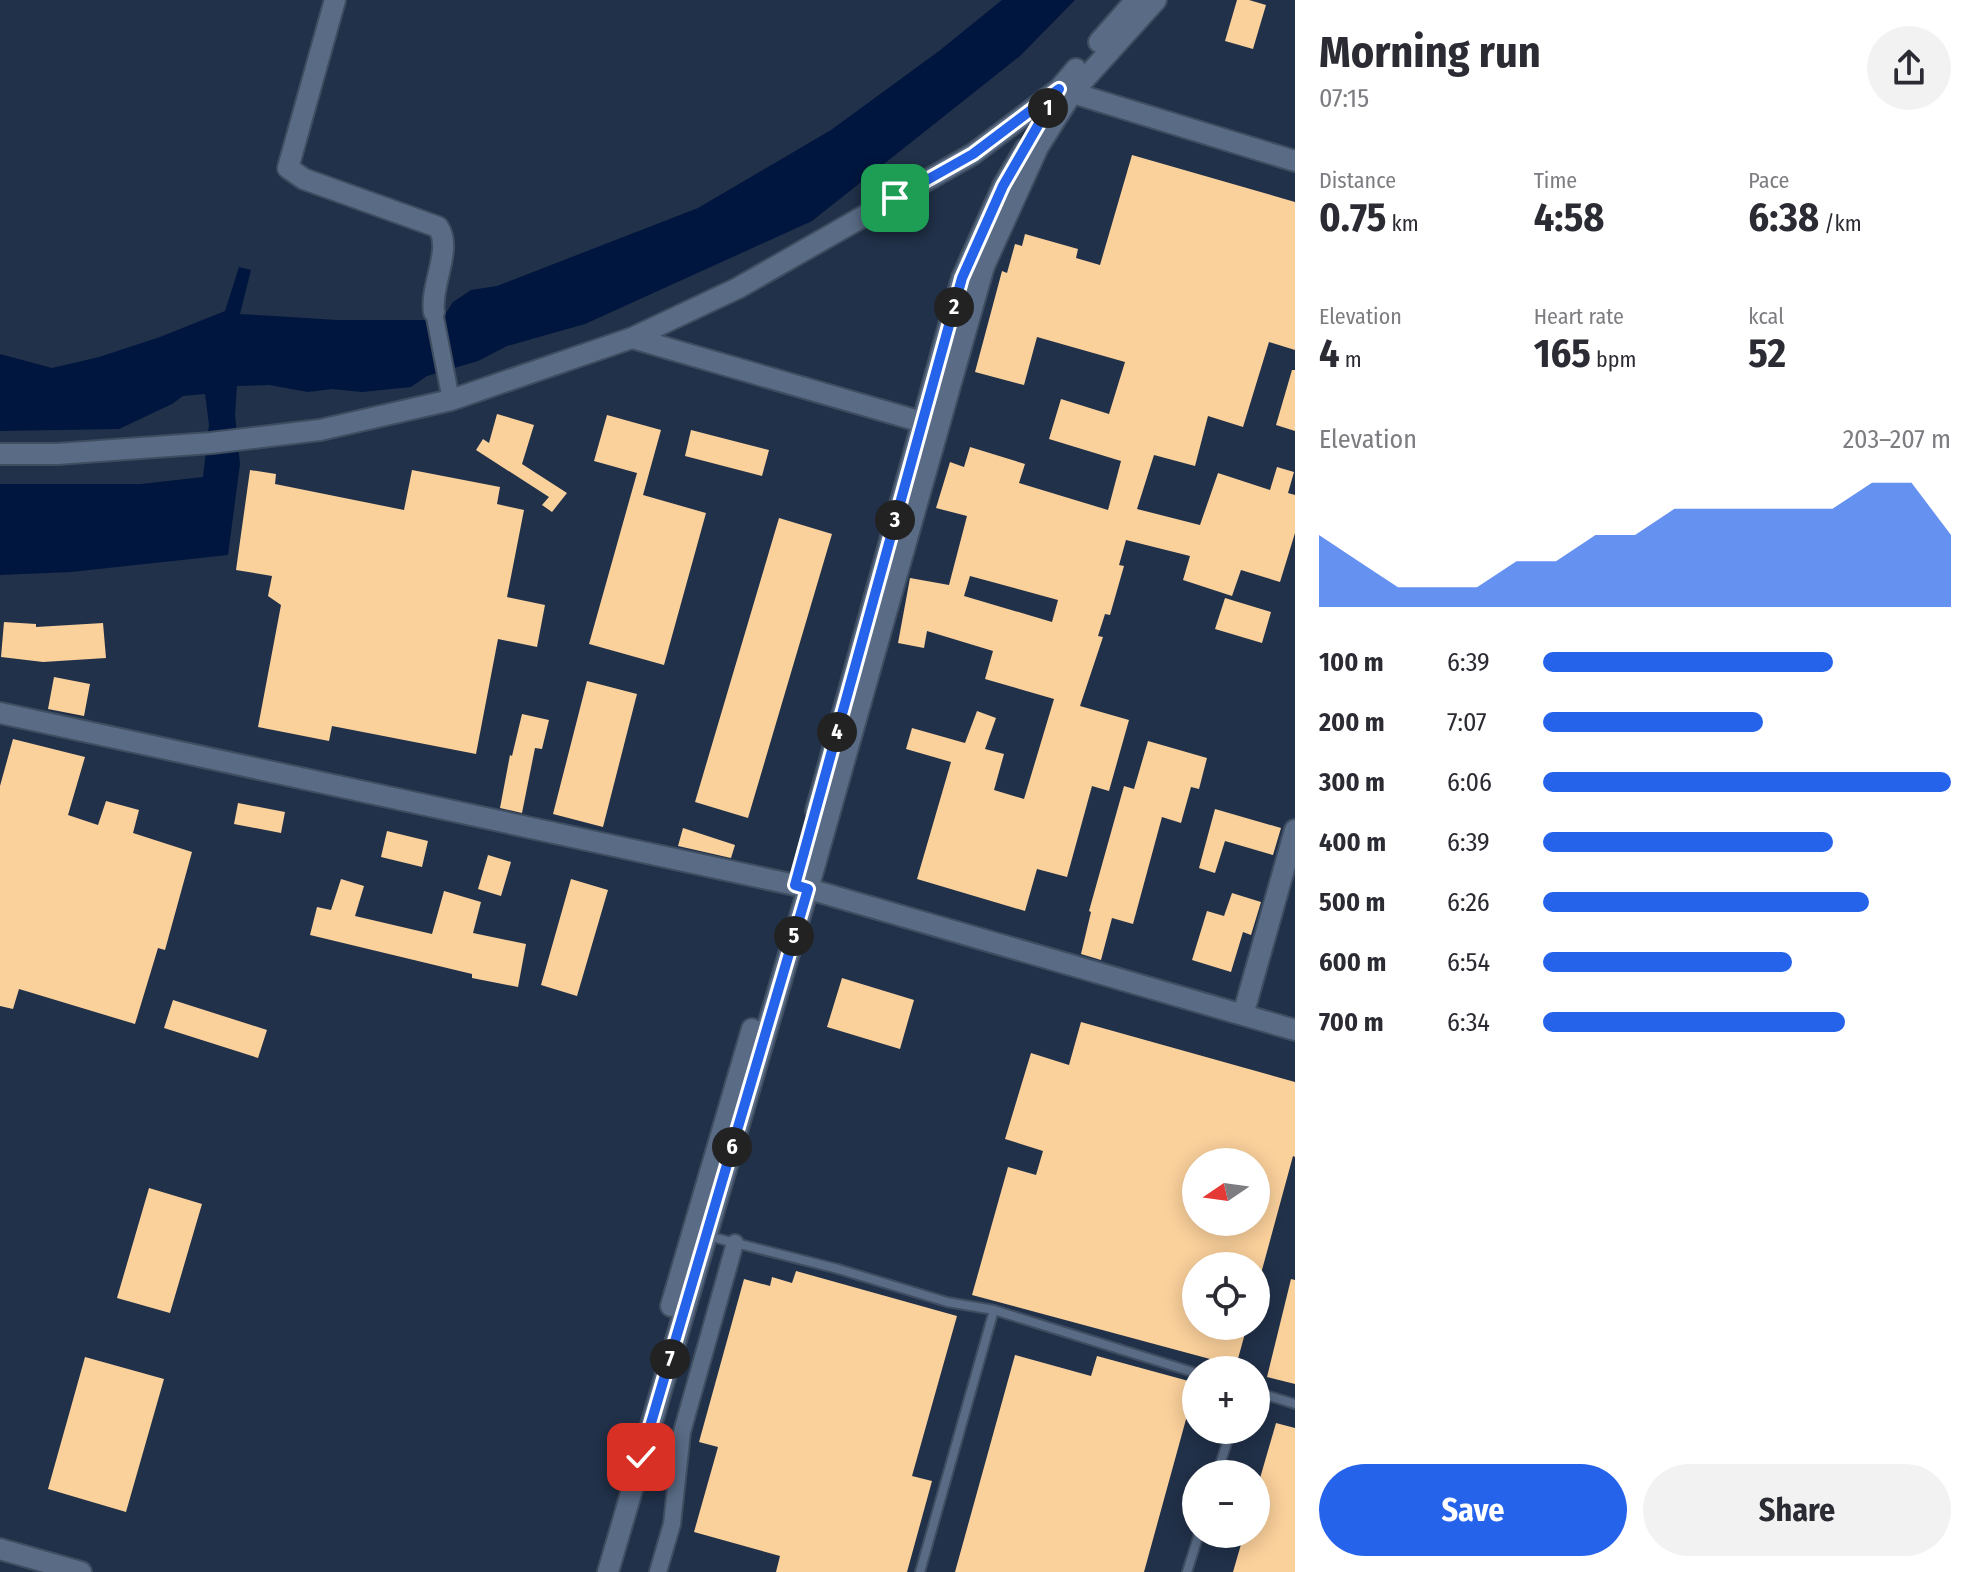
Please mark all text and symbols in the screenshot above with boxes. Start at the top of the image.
text: Morning run [1319,26,1541,79]
button: share [1867,26,1951,110]
text: 07:15 [1319,83,1369,114]
pin: 1 [1028,88,1068,128]
text: 1 [1043,94,1053,121]
pin [861,164,929,232]
text: Distance [1319,167,1396,194]
text: Time [1534,167,1577,194]
text: Pace [1748,167,1789,194]
icon: arrive [873,176,917,220]
text: 0.75 [1319,194,1386,242]
text: 4:58 [1534,194,1604,242]
text: 6:38 [1748,194,1819,242]
text: km [1386,210,1419,237]
text: /km [1819,210,1862,237]
pin: 2 [934,287,974,327]
text: 2 [949,293,959,320]
text: Elevation [1319,303,1402,330]
text: Heart rate [1534,303,1624,330]
text: kcal [1748,303,1784,330]
text: 4 [1319,330,1340,378]
text: 165 [1534,330,1591,378]
text: 52 [1748,330,1786,378]
text: m [1340,346,1362,373]
text: bpm [1591,346,1636,373]
text: Elevation [1319,424,1417,455]
text: 203–207 m [1843,424,1951,455]
pin: 3 [875,500,915,540]
text: 3 [890,506,900,533]
text: 100 m [1319,647,1384,678]
text: 6:39 [1447,647,1490,678]
text: 200 m [1319,707,1385,738]
text: 7:07 [1447,707,1487,738]
pin: 4 [817,712,857,752]
text: 4 [831,718,843,745]
text: 300 m [1319,767,1385,798]
text: 6:06 [1447,767,1492,798]
text: 400 m [1319,827,1386,858]
text: 6:39 [1447,827,1490,858]
text: 500 m [1319,887,1385,918]
text: 6:26 [1447,887,1490,918]
pin: 5 [774,916,814,956]
text: 5 [789,922,799,949]
text: 600 m [1319,947,1386,978]
text: 6:54 [1447,947,1490,978]
text: 700 m [1319,1007,1383,1038]
text: 6:34 [1447,1007,1490,1038]
pin: 6 [712,1127,752,1167]
text: 6 [726,1133,738,1160]
north arrow [1182,1148,1270,1236]
map controls [1182,1148,1270,1548]
button: locate [1182,1252,1270,1340]
pin: 7 [650,1339,690,1379]
text: 7 [665,1345,675,1372]
button: + [1182,1356,1270,1444]
pin [607,1423,675,1491]
icon: check [619,1435,663,1479]
button: − [1182,1460,1270,1548]
button: Save [1319,1464,1627,1556]
button: Share [1643,1464,1951,1556]

